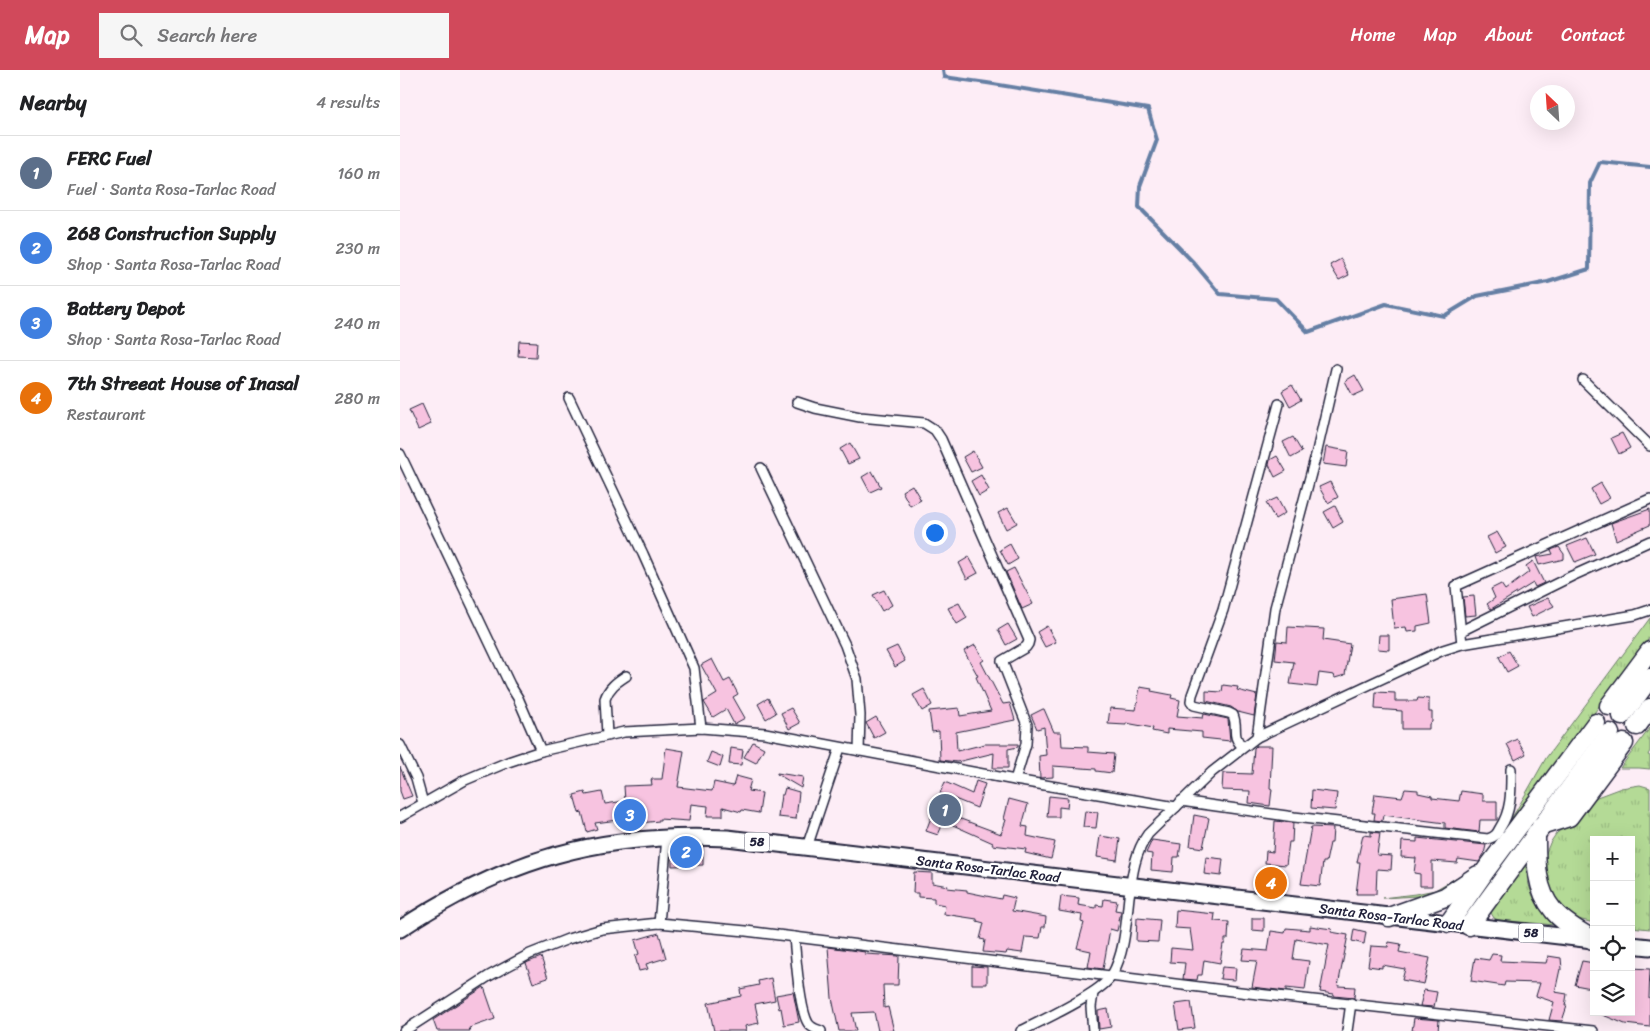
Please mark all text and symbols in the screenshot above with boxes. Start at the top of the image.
search box [99,13,449,58]
text: Map [25,14,69,56]
text: Search here [157,19,257,52]
text: Home [1351,19,1396,51]
text: Map [1424,19,1457,51]
text: About [1485,19,1533,51]
text: Contact [1561,19,1625,51]
icon: search [117,21,145,49]
text: Nearby [20,84,86,122]
north arrow [1530,85,1575,130]
text: 4 results [316,88,380,117]
text: FERC Fuel [67,142,151,175]
text: 1 [33,159,39,188]
text: 160 m [337,159,380,188]
text: Fuel · Santa Rosa-Tarlac Road [67,175,275,204]
text: 268 Construction Supply [67,217,276,250]
text: 2 [31,234,41,263]
text: 230 m [335,234,380,263]
text: Shop · Santa Rosa-Tarlac Road [67,250,280,279]
text: Battery Depot [67,292,185,325]
text: 3 [32,309,40,338]
text: 240 m [334,309,380,338]
text: Shop · Santa Rosa-Tarlac Road [67,325,280,354]
text: 7th Streeat House of Inasal [67,367,299,400]
text: 4 [31,384,41,413]
text: 280 m [335,384,380,413]
text: Restaurant [67,400,146,429]
your location [922,520,948,546]
pin: 1 [929,791,961,829]
pin: 3 [614,796,646,834]
road number: 58 [744,832,770,852]
pin: 2 [670,833,702,871]
map controls [1590,836,1635,1016]
button: + [1590,836,1635,881]
street label: Santa Rosa-Tarlac Road [915,848,1063,890]
pin: 4 [1255,864,1287,902]
button: − [1590,881,1635,926]
street label: Santa Rosa-Tarlac Road [1318,896,1466,938]
road number: 58 [1518,924,1544,942]
button: locate [1590,926,1635,971]
button: layers [1590,971,1635,1016]

